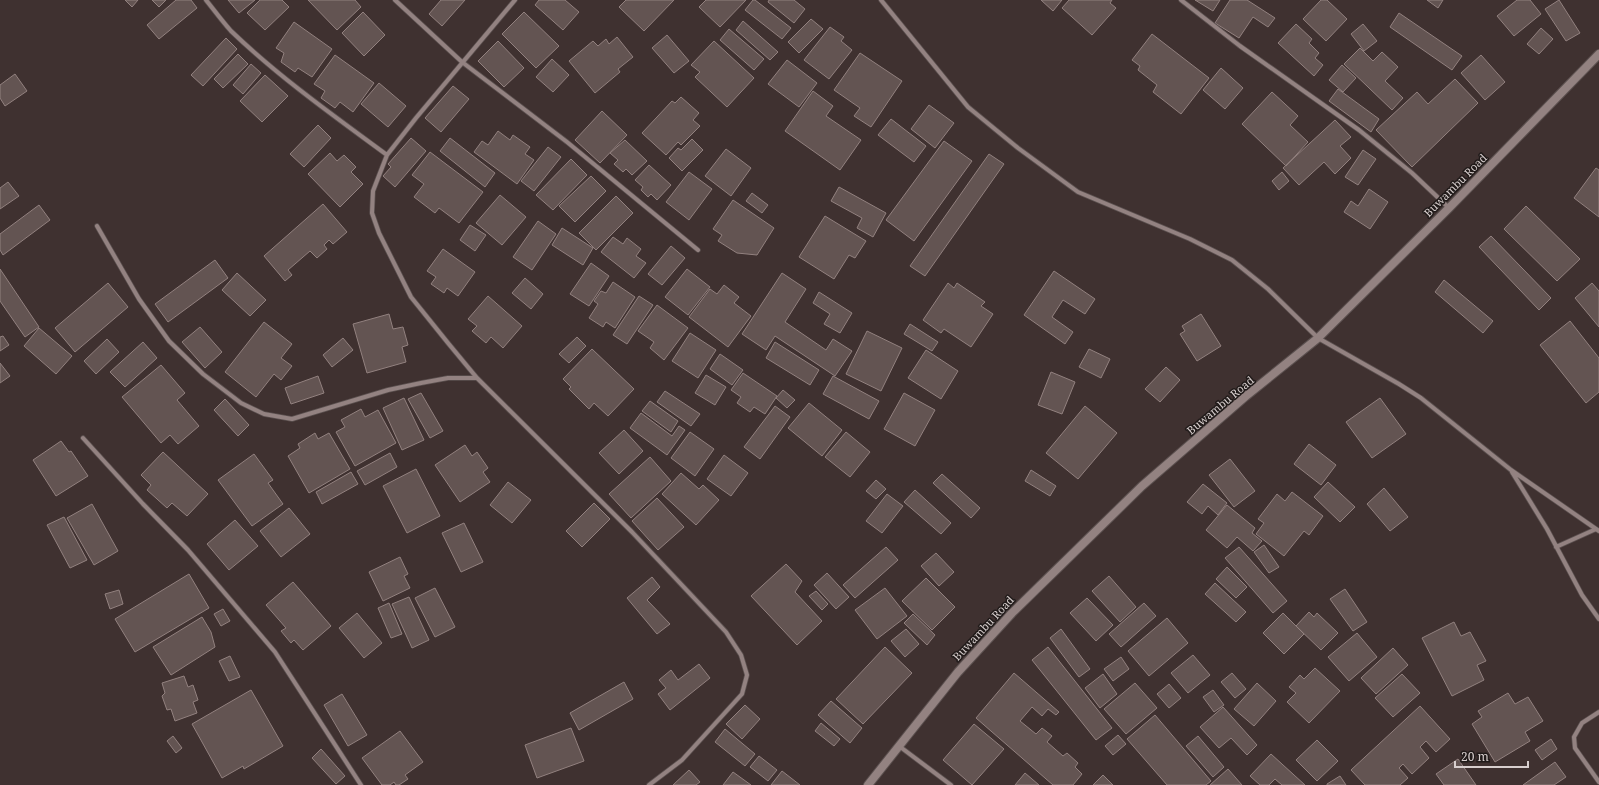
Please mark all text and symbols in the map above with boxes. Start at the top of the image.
street label: Buwambu Road [1420,150,1490,220]
street label: Buwambu Road [1183,372,1257,438]
street label: Buwambu Road [949,592,1017,664]
scale bar [1455,743,1528,769]
text: 20 m [1461,748,1489,765]

